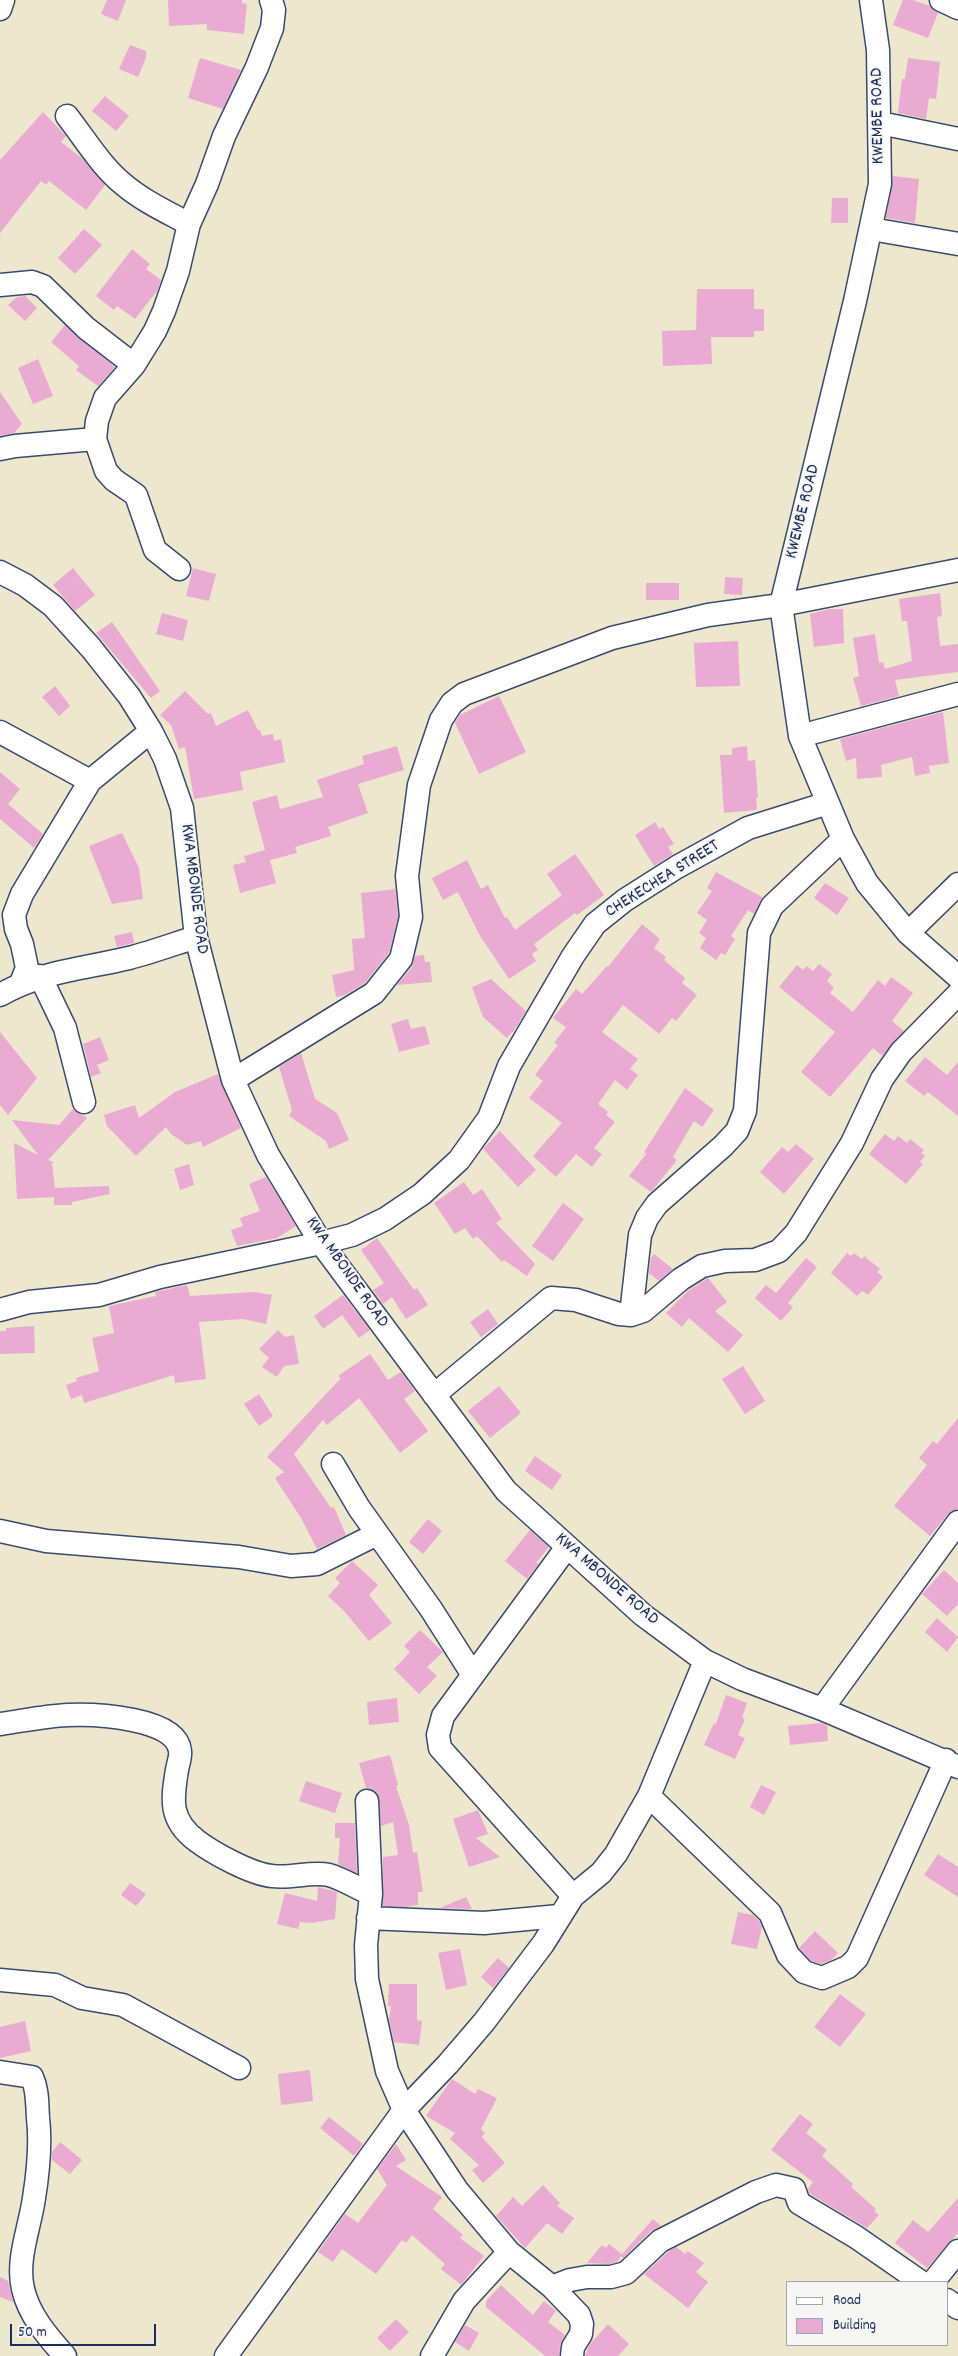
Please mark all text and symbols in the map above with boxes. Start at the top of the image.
street label: KWEMBE ROAD [867,68,891,164]
street label: KWEMBE ROAD [782,463,826,561]
street label: KWA MBONDE ROAD [174,823,212,955]
street label: CHEKECHEA STREET [602,836,724,924]
street label: KWA MBONDE ROAD [300,1213,392,1333]
street label: KWA MBONDE ROAD [550,1529,662,1631]
legend [786,2281,948,2346]
text: Road [833,2290,861,2312]
scale bar [12,2314,159,2346]
text: Building [833,2315,876,2337]
text: 50 m [18,2322,47,2344]

